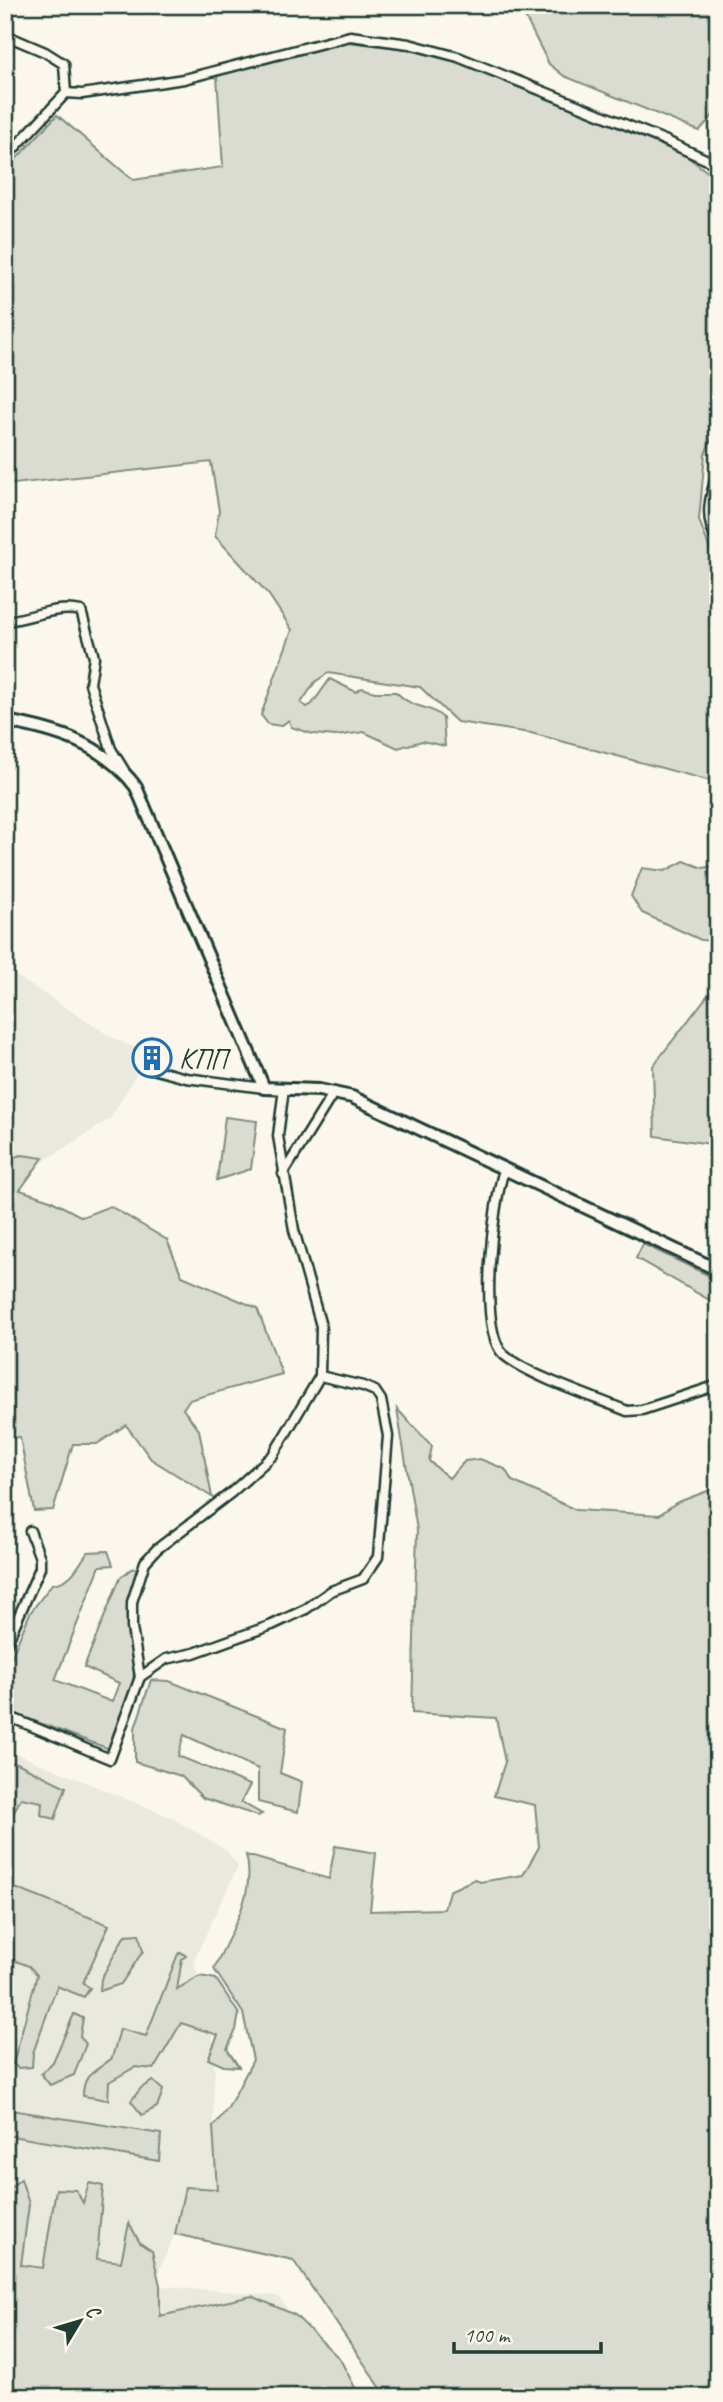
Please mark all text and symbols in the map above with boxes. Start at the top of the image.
building icon: КПП [131,1037,173,1079]
place label: КПП [179,1041,232,1076]
north arrow [46,2286,116,2356]
text: С [80,2300,107,2324]
scale bar [454,2311,600,2355]
text: 100 m [464,2322,511,2348]

